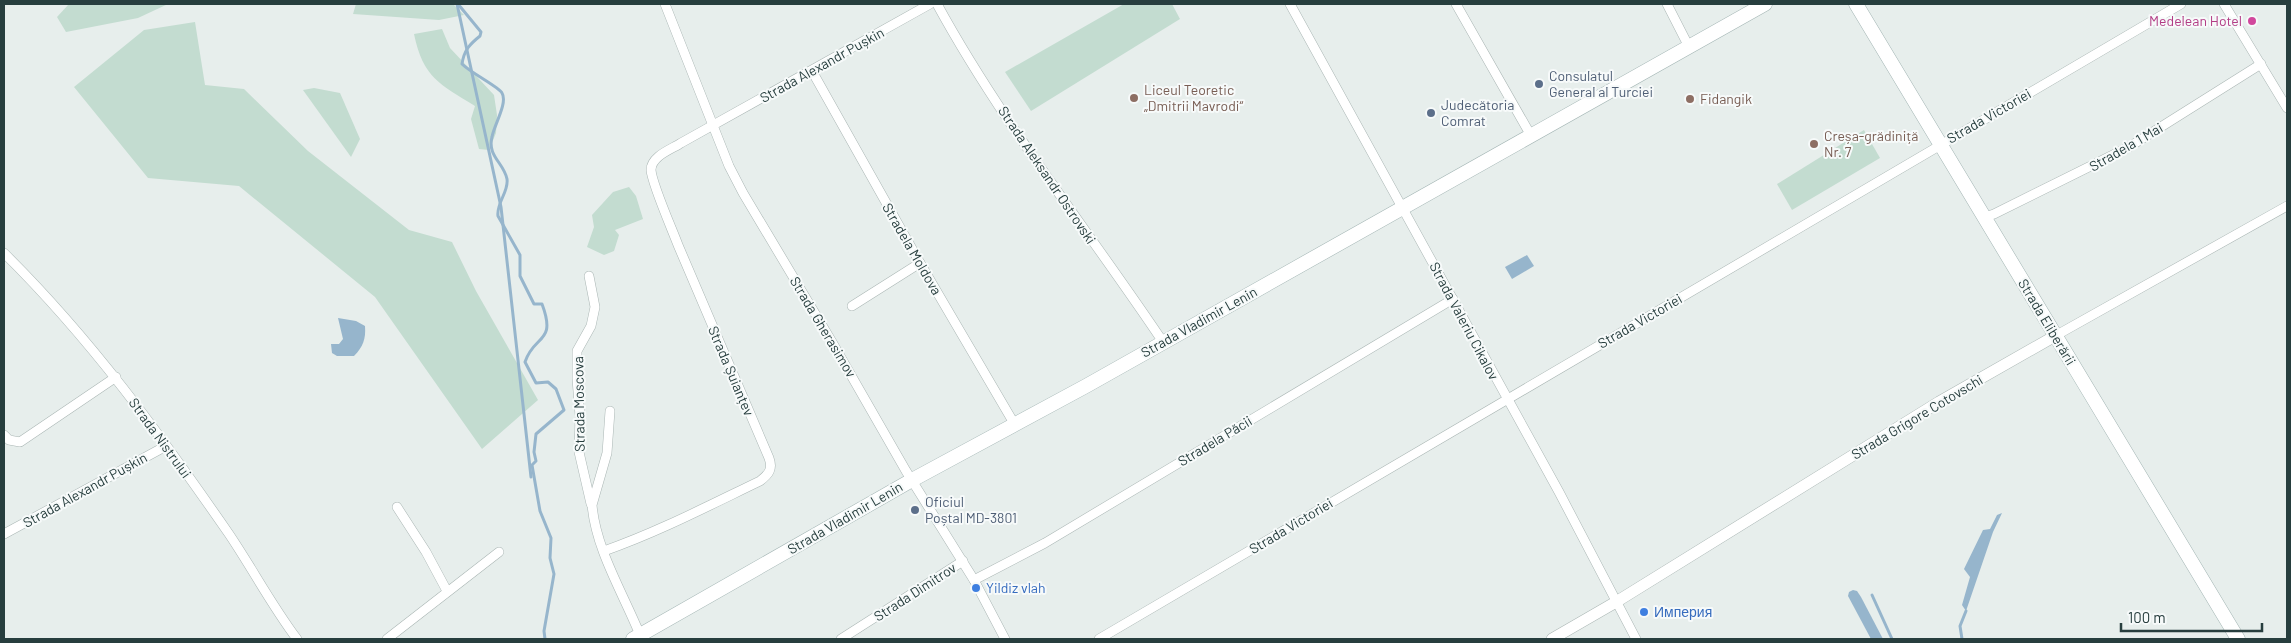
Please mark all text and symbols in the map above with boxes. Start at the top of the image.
place label: Medelean Hotel [2149,12,2242,29]
marker: Medelean Hotel [2246,15,2258,27]
street label: Strada Alexandr Pușkin [757,23,887,106]
place label: Consulatul General al Turciei [1549,67,1653,100]
marker: Consulatul General al Turciei [1533,78,1545,90]
place label: Liceul Teoretic „Dmitrii Mavrodi“ [1144,81,1243,114]
street label: Strada Victoriei [1944,85,2034,147]
place label: Fidangik [1700,90,1752,107]
marker: Liceul Teoretic „Dmitrii Mavrodi“ [1128,92,1140,104]
marker: Fidangik [1684,93,1696,105]
place label: Judecătoria Comrat [1441,96,1514,129]
street label: Strada Aleksandr Ostrovski [995,103,1100,247]
marker: Judecătoria Comrat [1425,107,1437,119]
street label: Stradela 1 Mai [2086,119,2166,174]
place label: Creșa-grădiniță Nr. 7 [1824,127,1918,160]
marker: Creșa-grădiniță Nr. 7 [1808,138,1820,150]
street label: Stradela Moldova [879,200,946,298]
street label: Strada Valeriu Cikalov [1426,259,1503,383]
street label: Strada Gherasimov [787,273,860,381]
street label: Strada Eliberării [2015,275,2080,368]
street label: Strada Vladimir Lenin [1138,283,1260,361]
street label: Strada Victoriei [1595,290,1685,352]
street label: Strada Șuianțev [705,323,758,419]
street label: Strada Moscova [569,356,588,452]
street label: Strada Grigore Cotovschi [1848,371,1986,463]
street label: Strada Nistrului [126,394,195,481]
street label: Stradela Păcii [1175,412,1255,469]
street label: Strada Alexandr Pușkin [20,448,150,531]
street label: Strada Vladimir Lenin [784,478,905,557]
place label: Oficiul Poștal MD-3801 [925,493,1017,526]
street label: Strada Victoriei [1246,494,1336,557]
marker: Oficiul Poștal MD-3801 [909,504,921,516]
street label: Strada Dimitrov [870,559,959,624]
place label: Yildiz vlah [986,579,1046,596]
marker: Yildiz vlah [970,582,982,594]
scale bar [2121,600,2262,632]
place label: Империя [1654,603,1712,620]
marker: Империя [1638,606,1650,618]
text: 100 m [2128,608,2166,626]

